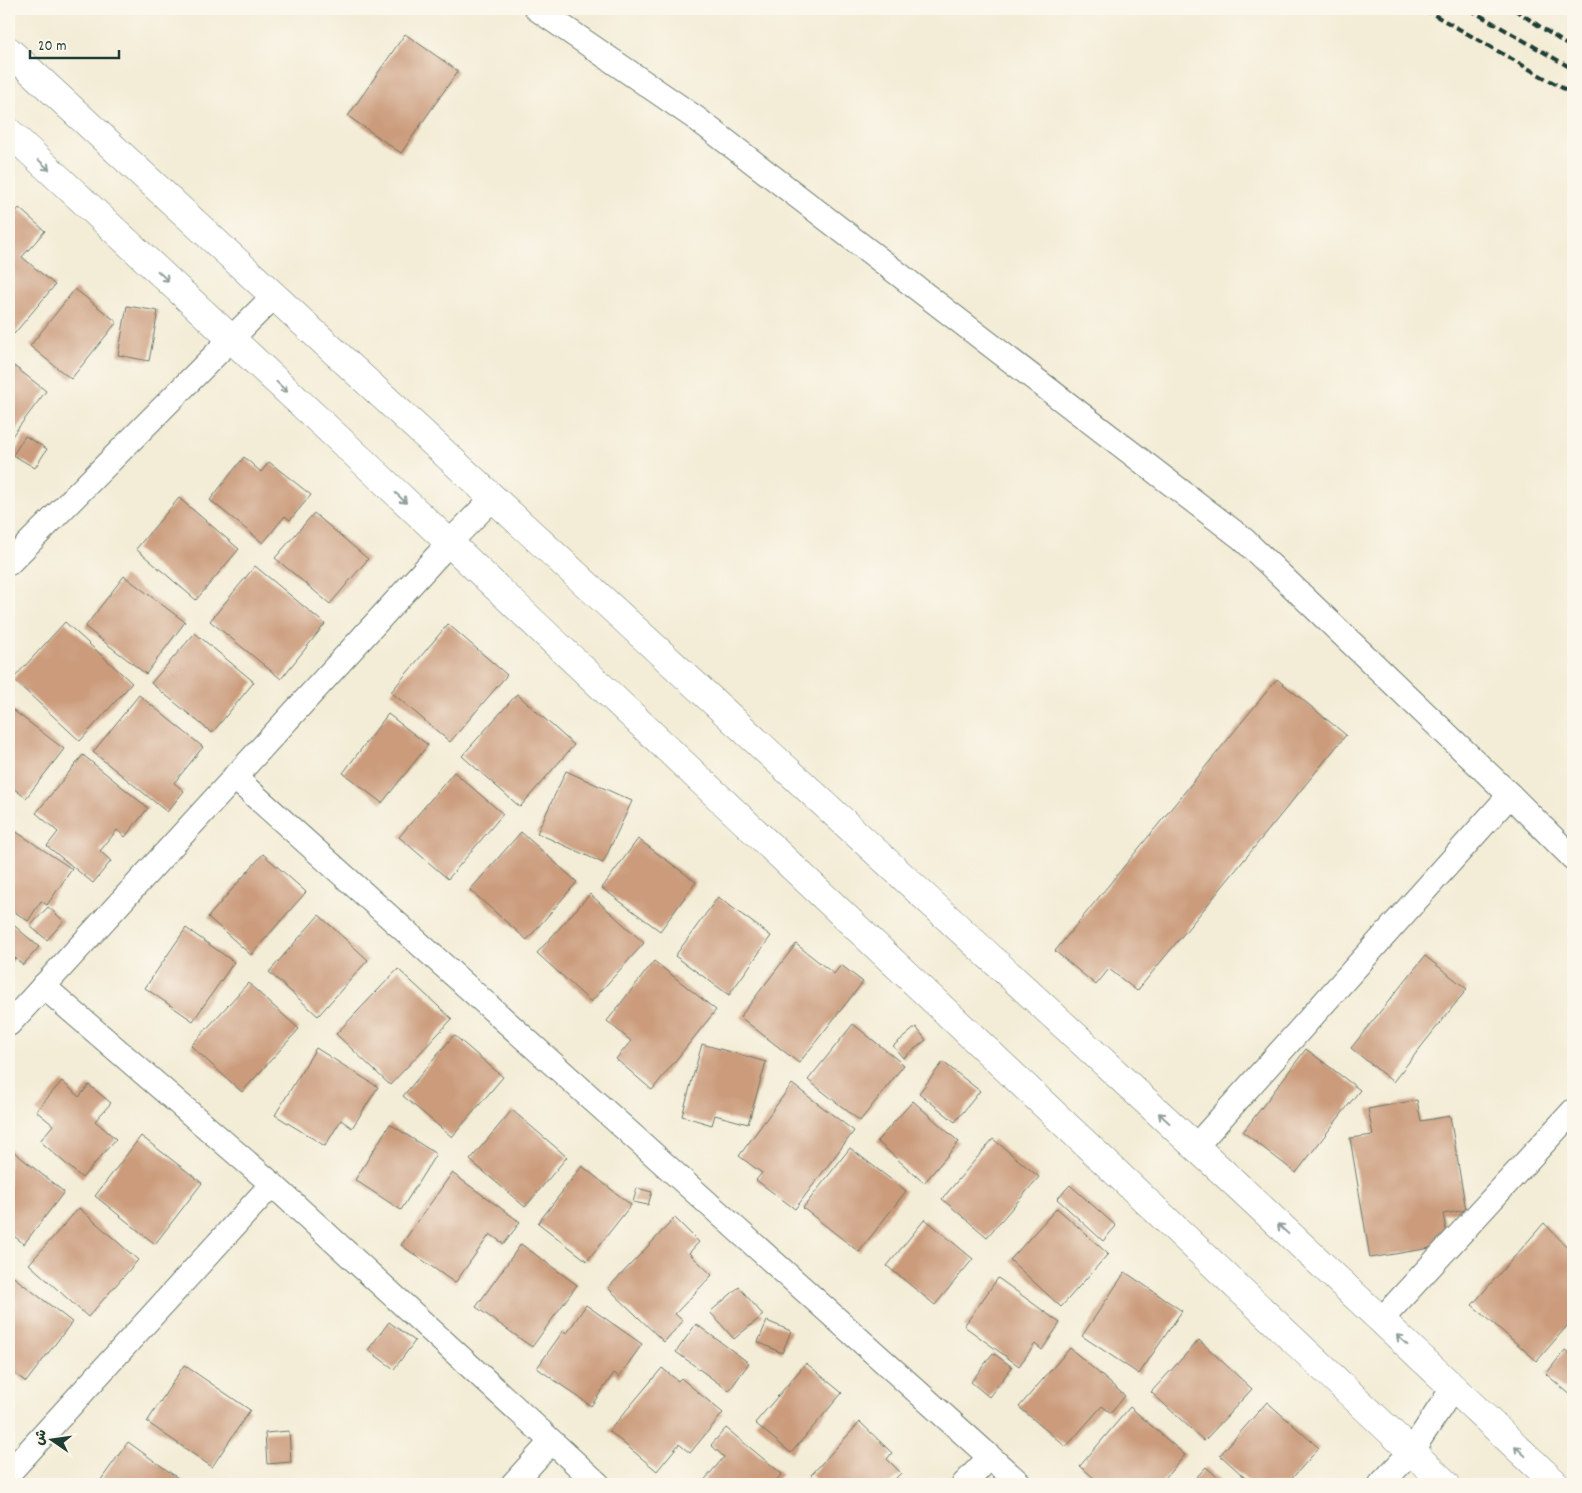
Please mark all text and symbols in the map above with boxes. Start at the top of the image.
scale bar [30,28,119,60]
text: 20 m [38,36,66,58]
one-way arrow [38,160,51,171]
one-way arrow [157,270,170,282]
one-way arrow [276,381,289,393]
one-way arrow [395,492,408,504]
one-way arrow [1158,1112,1170,1124]
one-way arrow [1277,1223,1290,1235]
one-way arrow [1395,1334,1408,1346]
north arrow [28,1416,78,1466]
text: ش [30,1428,53,1447]
one-way arrow [1514,1445,1527,1457]

